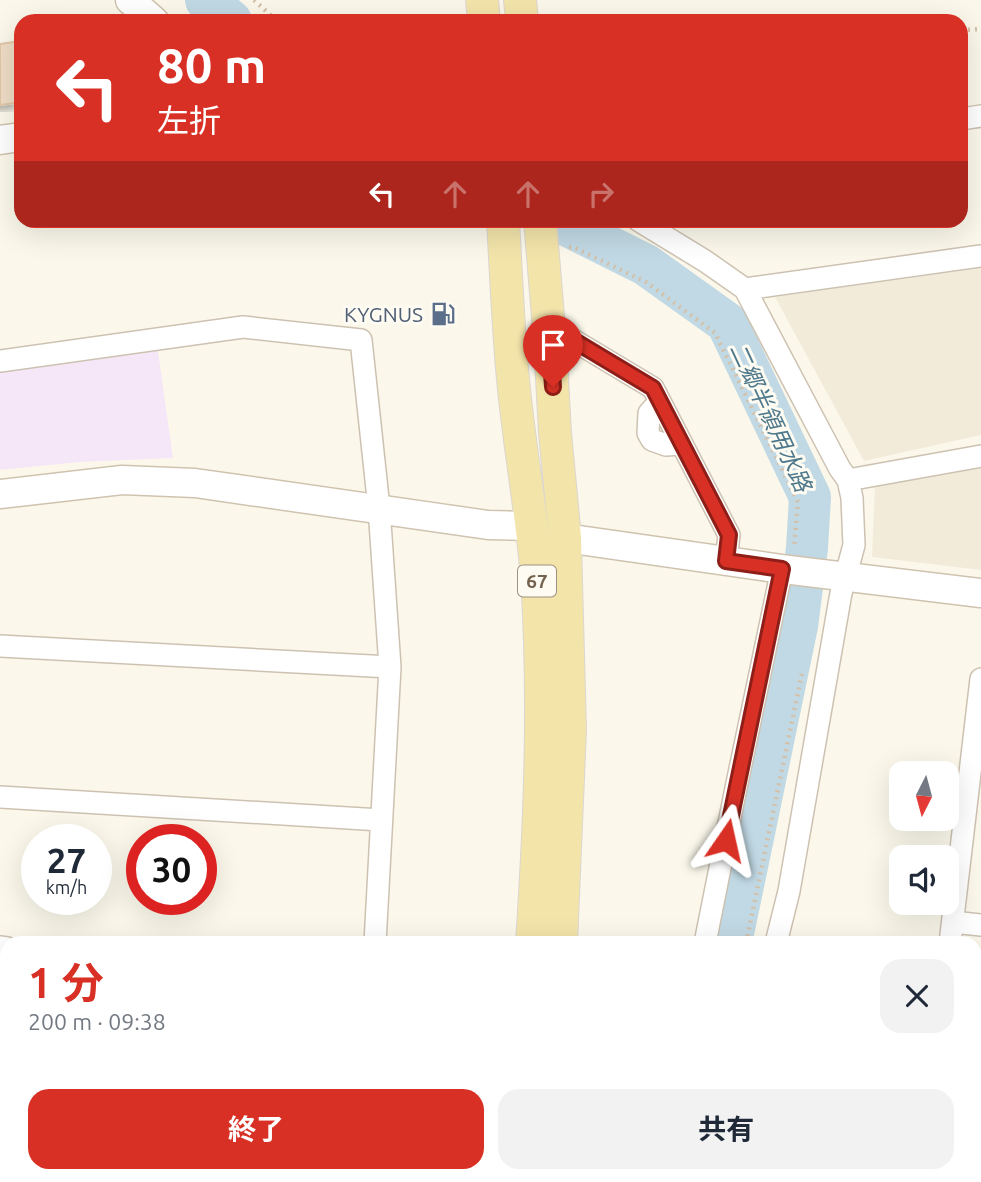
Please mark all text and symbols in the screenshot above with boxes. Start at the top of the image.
text: 80 m [157,37,266,92]
icon: left [42,42,133,133]
text: 左折 [157,102,221,138]
icon: left [363,175,401,213]
icon: ahead [436,175,474,213]
icon: ahead [509,175,547,213]
icon: right [582,175,620,213]
fuel station icon: KYGNUS [429,300,457,328]
place label: KYGNUS [344,302,423,326]
pin [523,315,583,387]
icon: arrive [534,326,572,364]
water label: 二郷半領用水路 [726,339,817,497]
road number: 67 [518,566,556,596]
north arrow [889,761,959,831]
map controls [889,761,959,915]
position arrow [689,803,763,877]
speed limit sign: 30 [126,824,217,915]
text: 27 [47,840,86,880]
button: sound [889,845,959,915]
text: km/h [46,877,87,897]
text: 1 分 [28,959,104,1006]
button: close [880,959,954,1033]
text: 200 m · 09:38 [28,1009,166,1034]
button: 終了 [28,1089,484,1169]
button: 共有 [498,1089,954,1169]

